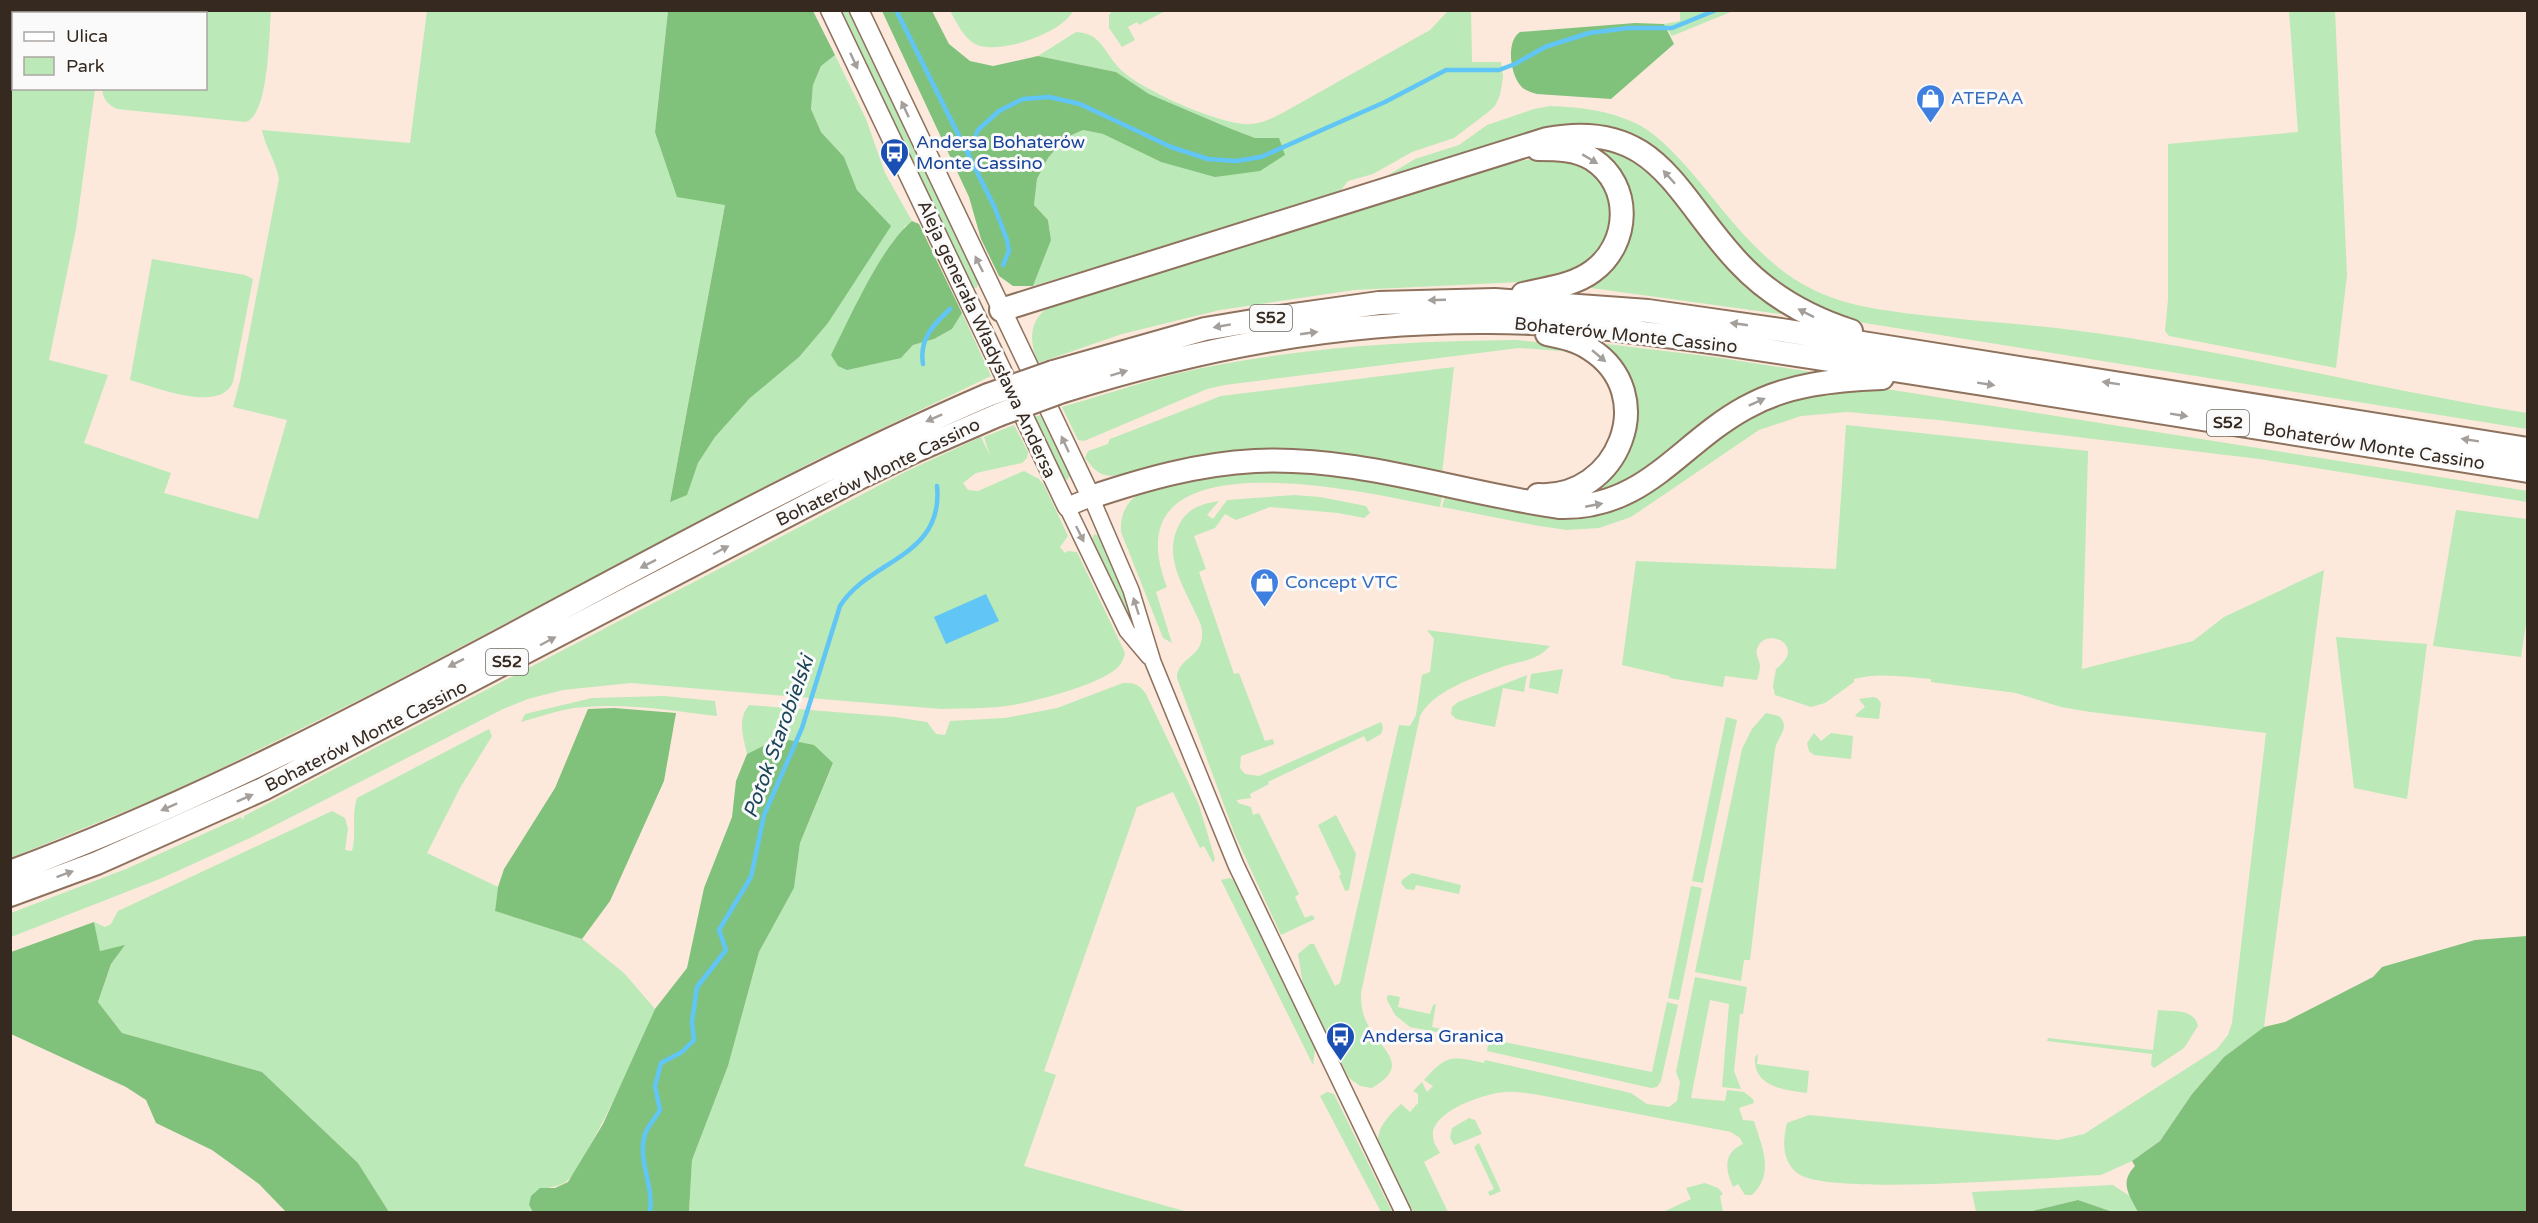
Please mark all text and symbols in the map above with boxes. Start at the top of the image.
legend [12,12,207,90]
text: Ulica [66,25,108,47]
one-way arrow [850,53,859,70]
text: Park [66,55,105,77]
shop icon: ATEPAA [1914,82,1946,124]
place label: ATEPAA [1951,87,2024,109]
one-way arrow [900,101,909,118]
place label: Andersa Bohaterów Monte Cassino [916,131,1085,174]
bus stop icon: Andersa Bohaterów Monte Cassino [879,136,911,178]
one-way arrow [1582,154,1598,165]
one-way arrow [1663,169,1676,185]
street label: Aleja generała Władysława Andersa [913,197,1061,481]
one-way arrow [975,256,984,273]
one-way arrow [1427,296,1446,305]
road number: S52 [1250,305,1292,331]
one-way arrow [1798,308,1815,318]
street label: Bohaterów Monte Cassino [1513,312,1739,358]
one-way arrow [1729,320,1748,329]
one-way arrow [1213,322,1232,331]
one-way arrow [1300,328,1319,337]
one-way arrow [1591,349,1607,362]
one-way arrow [1110,368,1128,377]
one-way arrow [2102,379,2121,388]
one-way arrow [1977,380,1996,389]
one-way arrow [1749,397,1767,407]
road number: S52 [2207,410,2249,436]
one-way arrow [2170,411,2189,420]
street label: Bohaterów Monte Cassino [772,413,984,531]
one-way arrow [926,414,943,423]
street label: Bohaterów Monte Cassino [2262,418,2487,474]
one-way arrow [2460,435,2479,444]
one-way arrow [1061,436,1070,453]
one-way arrow [1584,500,1603,509]
one-way arrow [1075,525,1084,542]
one-way arrow [713,545,730,555]
one-way arrow [639,558,657,568]
shop icon: Concept VTC [1248,566,1280,608]
place label: Concept VTC [1285,571,1398,593]
one-way arrow [1131,597,1141,615]
one-way arrow [540,636,557,645]
road number: S52 [486,649,528,675]
water label: Potok Starobielski [739,650,820,821]
one-way arrow [448,658,465,668]
street label: Bohaterów Monte Cassino [261,675,471,797]
one-way arrow [236,793,253,802]
one-way arrow [160,802,178,812]
one-way arrow [57,869,75,879]
bus stop icon: Andersa Granica [1325,1020,1357,1062]
place label: Andersa Granica [1362,1025,1504,1047]

